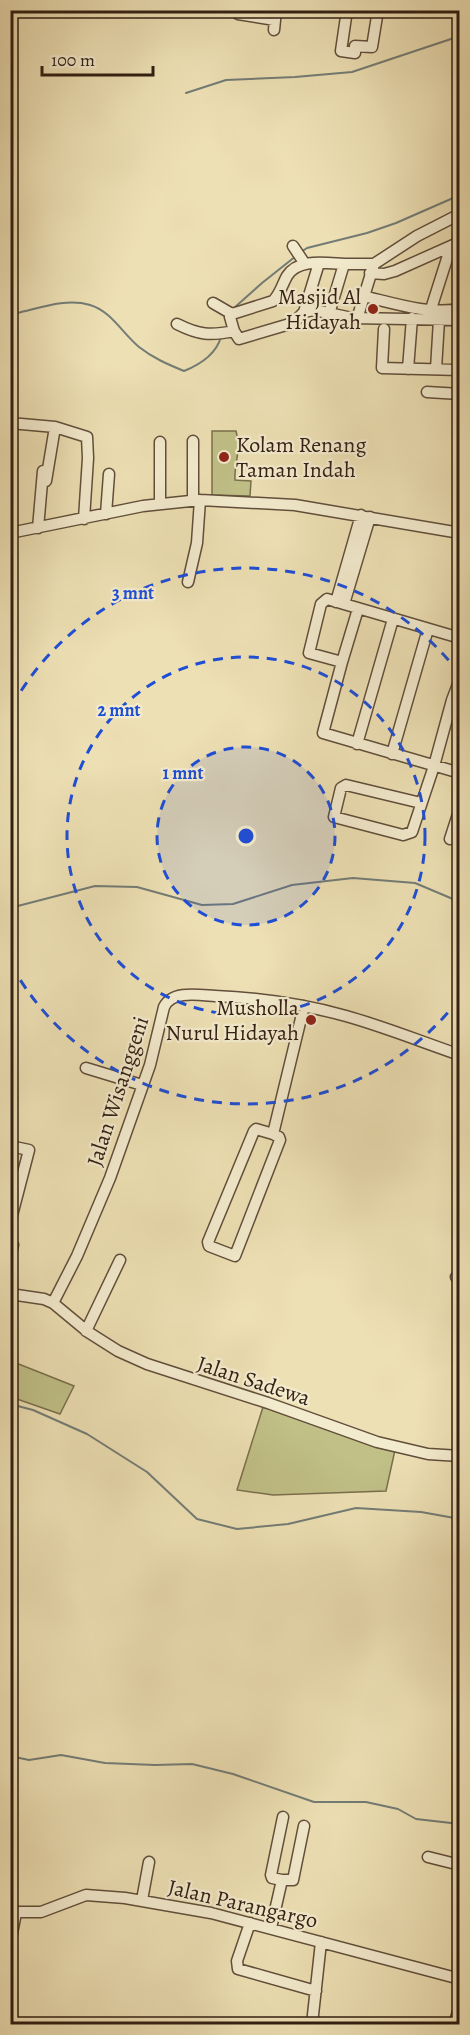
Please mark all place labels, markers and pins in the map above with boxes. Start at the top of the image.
place label: Masjid Al Hidayah [278,282,361,337]
marker: Masjid Al Hidayah [366,302,380,316]
place label: Kolam Renang Taman Indah [236,430,366,485]
marker: Kolam Renang Taman Indah [217,450,231,464]
centre of rings [236,826,256,846]
place label: Musholla Nurul Hidayah [166,993,300,1048]
marker: Musholla Nurul Hidayah [304,1013,318,1027]

